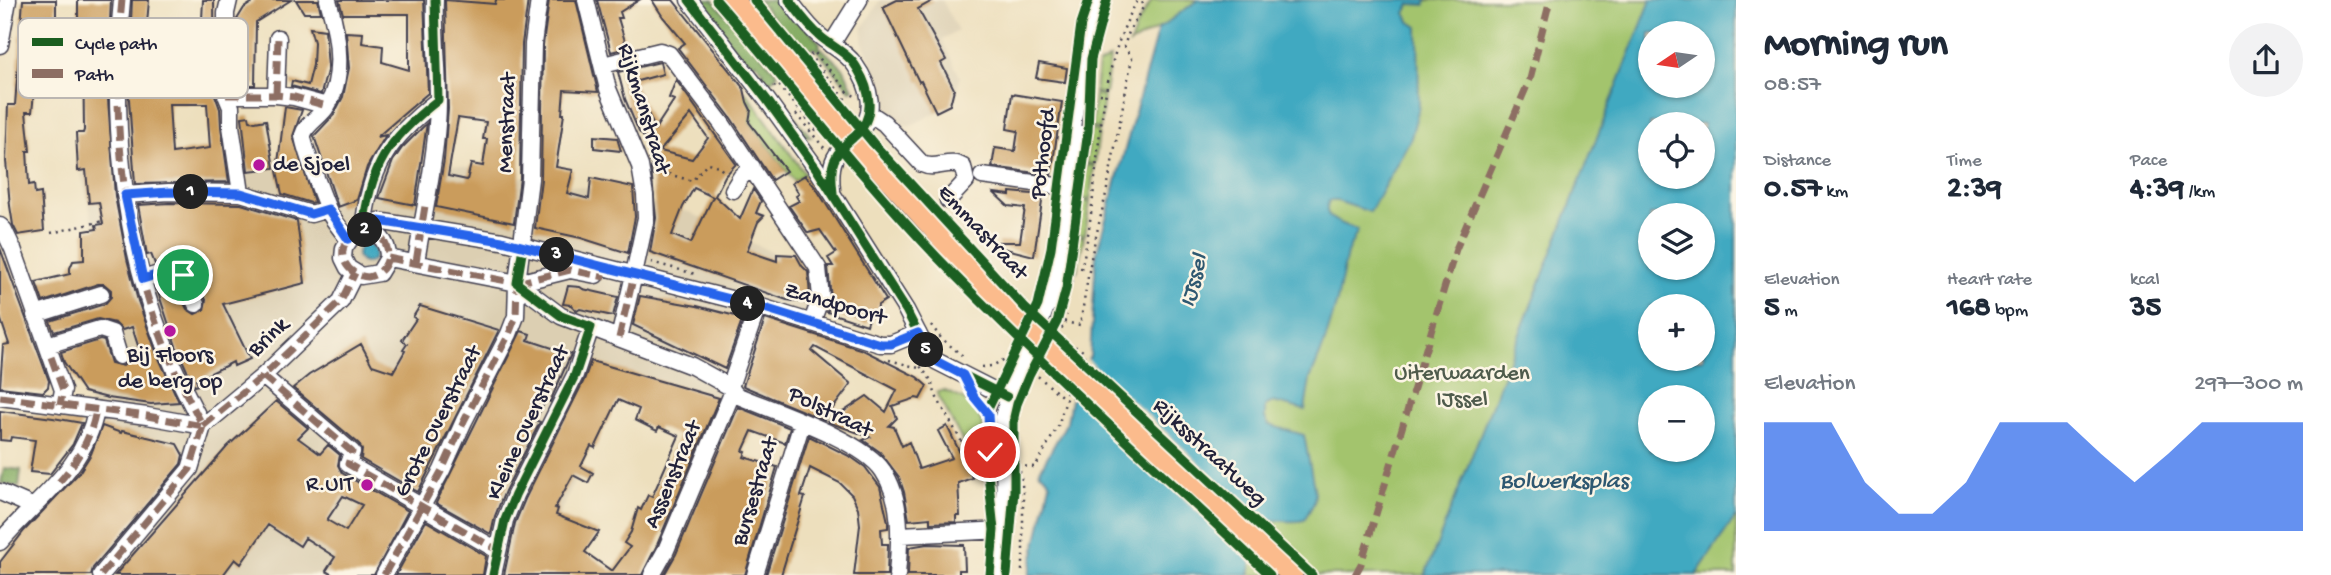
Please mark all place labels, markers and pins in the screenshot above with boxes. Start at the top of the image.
place label: de Sjoel [273,152,350,179]
marker: de Sjoel [251,157,267,173]
pin: 1 [174,174,208,210]
pin: 2 [348,212,382,247]
pin: 3 [540,238,574,272]
pin [153,245,213,305]
pin: 4 [730,286,766,322]
marker: Bij Floors de berg op [162,323,178,339]
pin: 5 [908,332,944,368]
place label: Bij Floors de berg op [118,343,222,396]
pin [960,422,1020,482]
place label: R.UIT [306,472,354,499]
marker: R.UIT [359,477,375,493]

